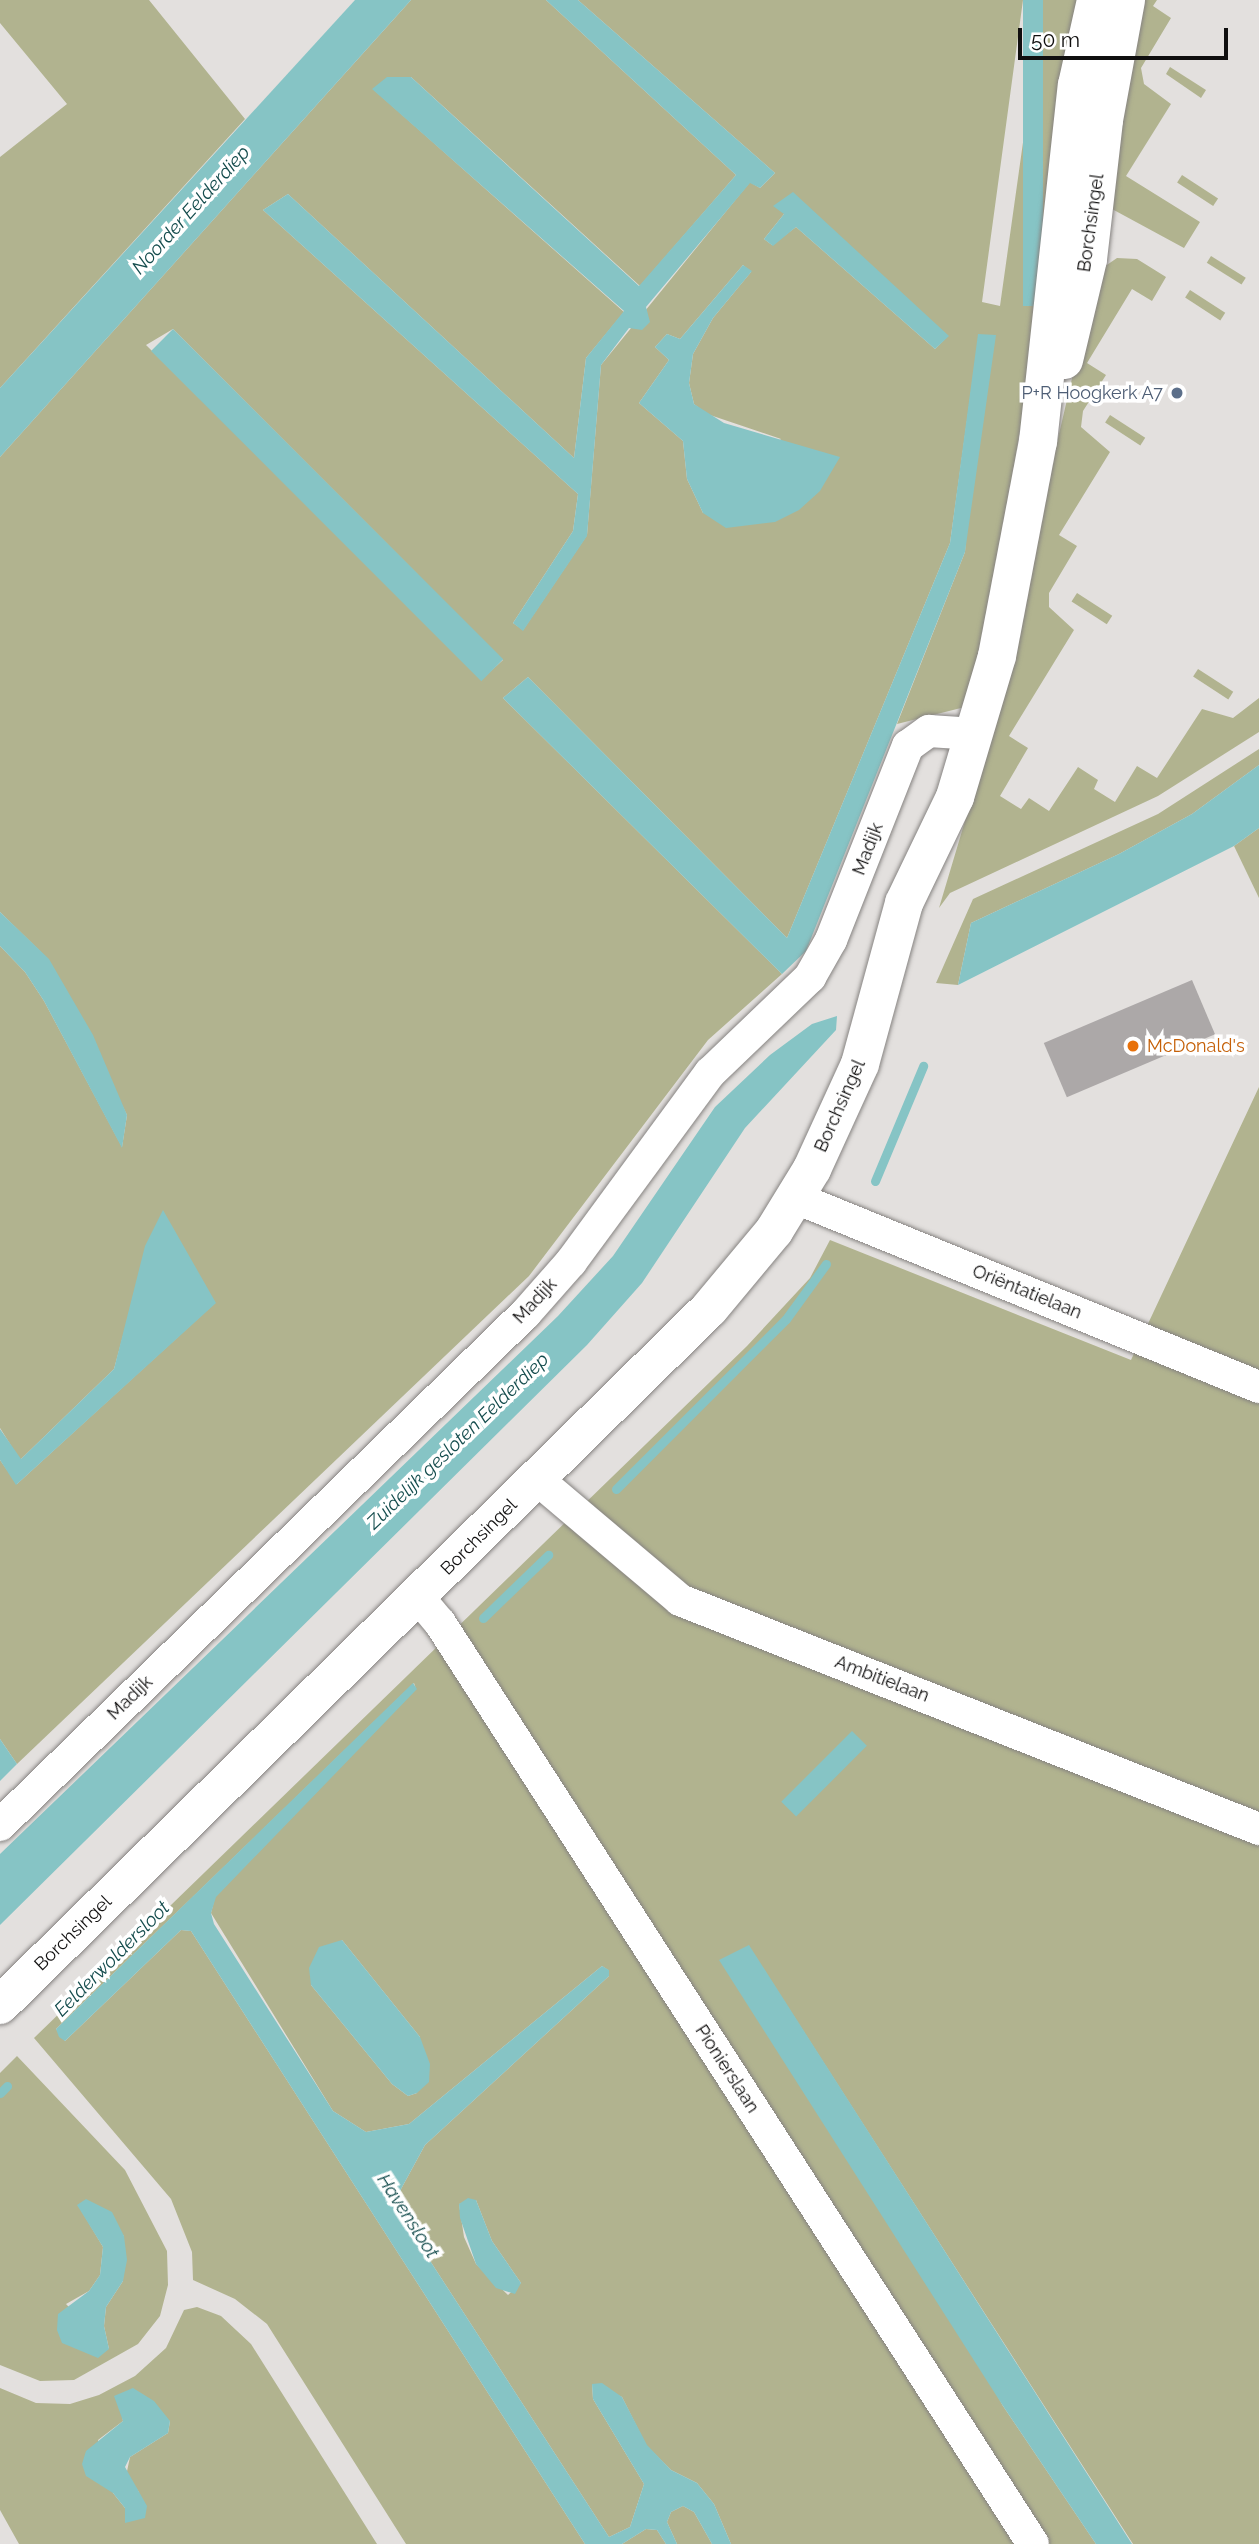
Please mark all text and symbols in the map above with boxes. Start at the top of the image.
scale bar [1021,14,1231,58]
text: 50 m [1031,27,1080,52]
water label: Noorder Eelderdiep [127,141,255,279]
street label: Borchsingel [1073,173,1109,273]
place label: P+R Hoogkerk A7 [1021,382,1163,404]
marker: P+R Hoogkerk A7 [1169,385,1185,401]
street label: Madijk [848,820,888,878]
place label: McDonald's [1147,1035,1245,1057]
marker: McDonald's [1125,1038,1141,1054]
street label: Borchsingel [810,1056,870,1156]
street label: Oriëntatielaan [969,1260,1085,1324]
street label: Madijk [509,1274,561,1328]
water label: Zuidelijk gesloten Eelderdiep [362,1348,554,1534]
street label: Borchsingel [436,1494,522,1580]
street label: Ambitielaan [832,1651,932,1707]
street label: Madijk [103,1671,157,1725]
street label: Borchsingel [30,1891,116,1975]
water label: Eelderwoldersloot [50,1897,174,2021]
street label: Pionierslaan [690,2021,764,2117]
water label: Havensloot [372,2169,444,2263]

